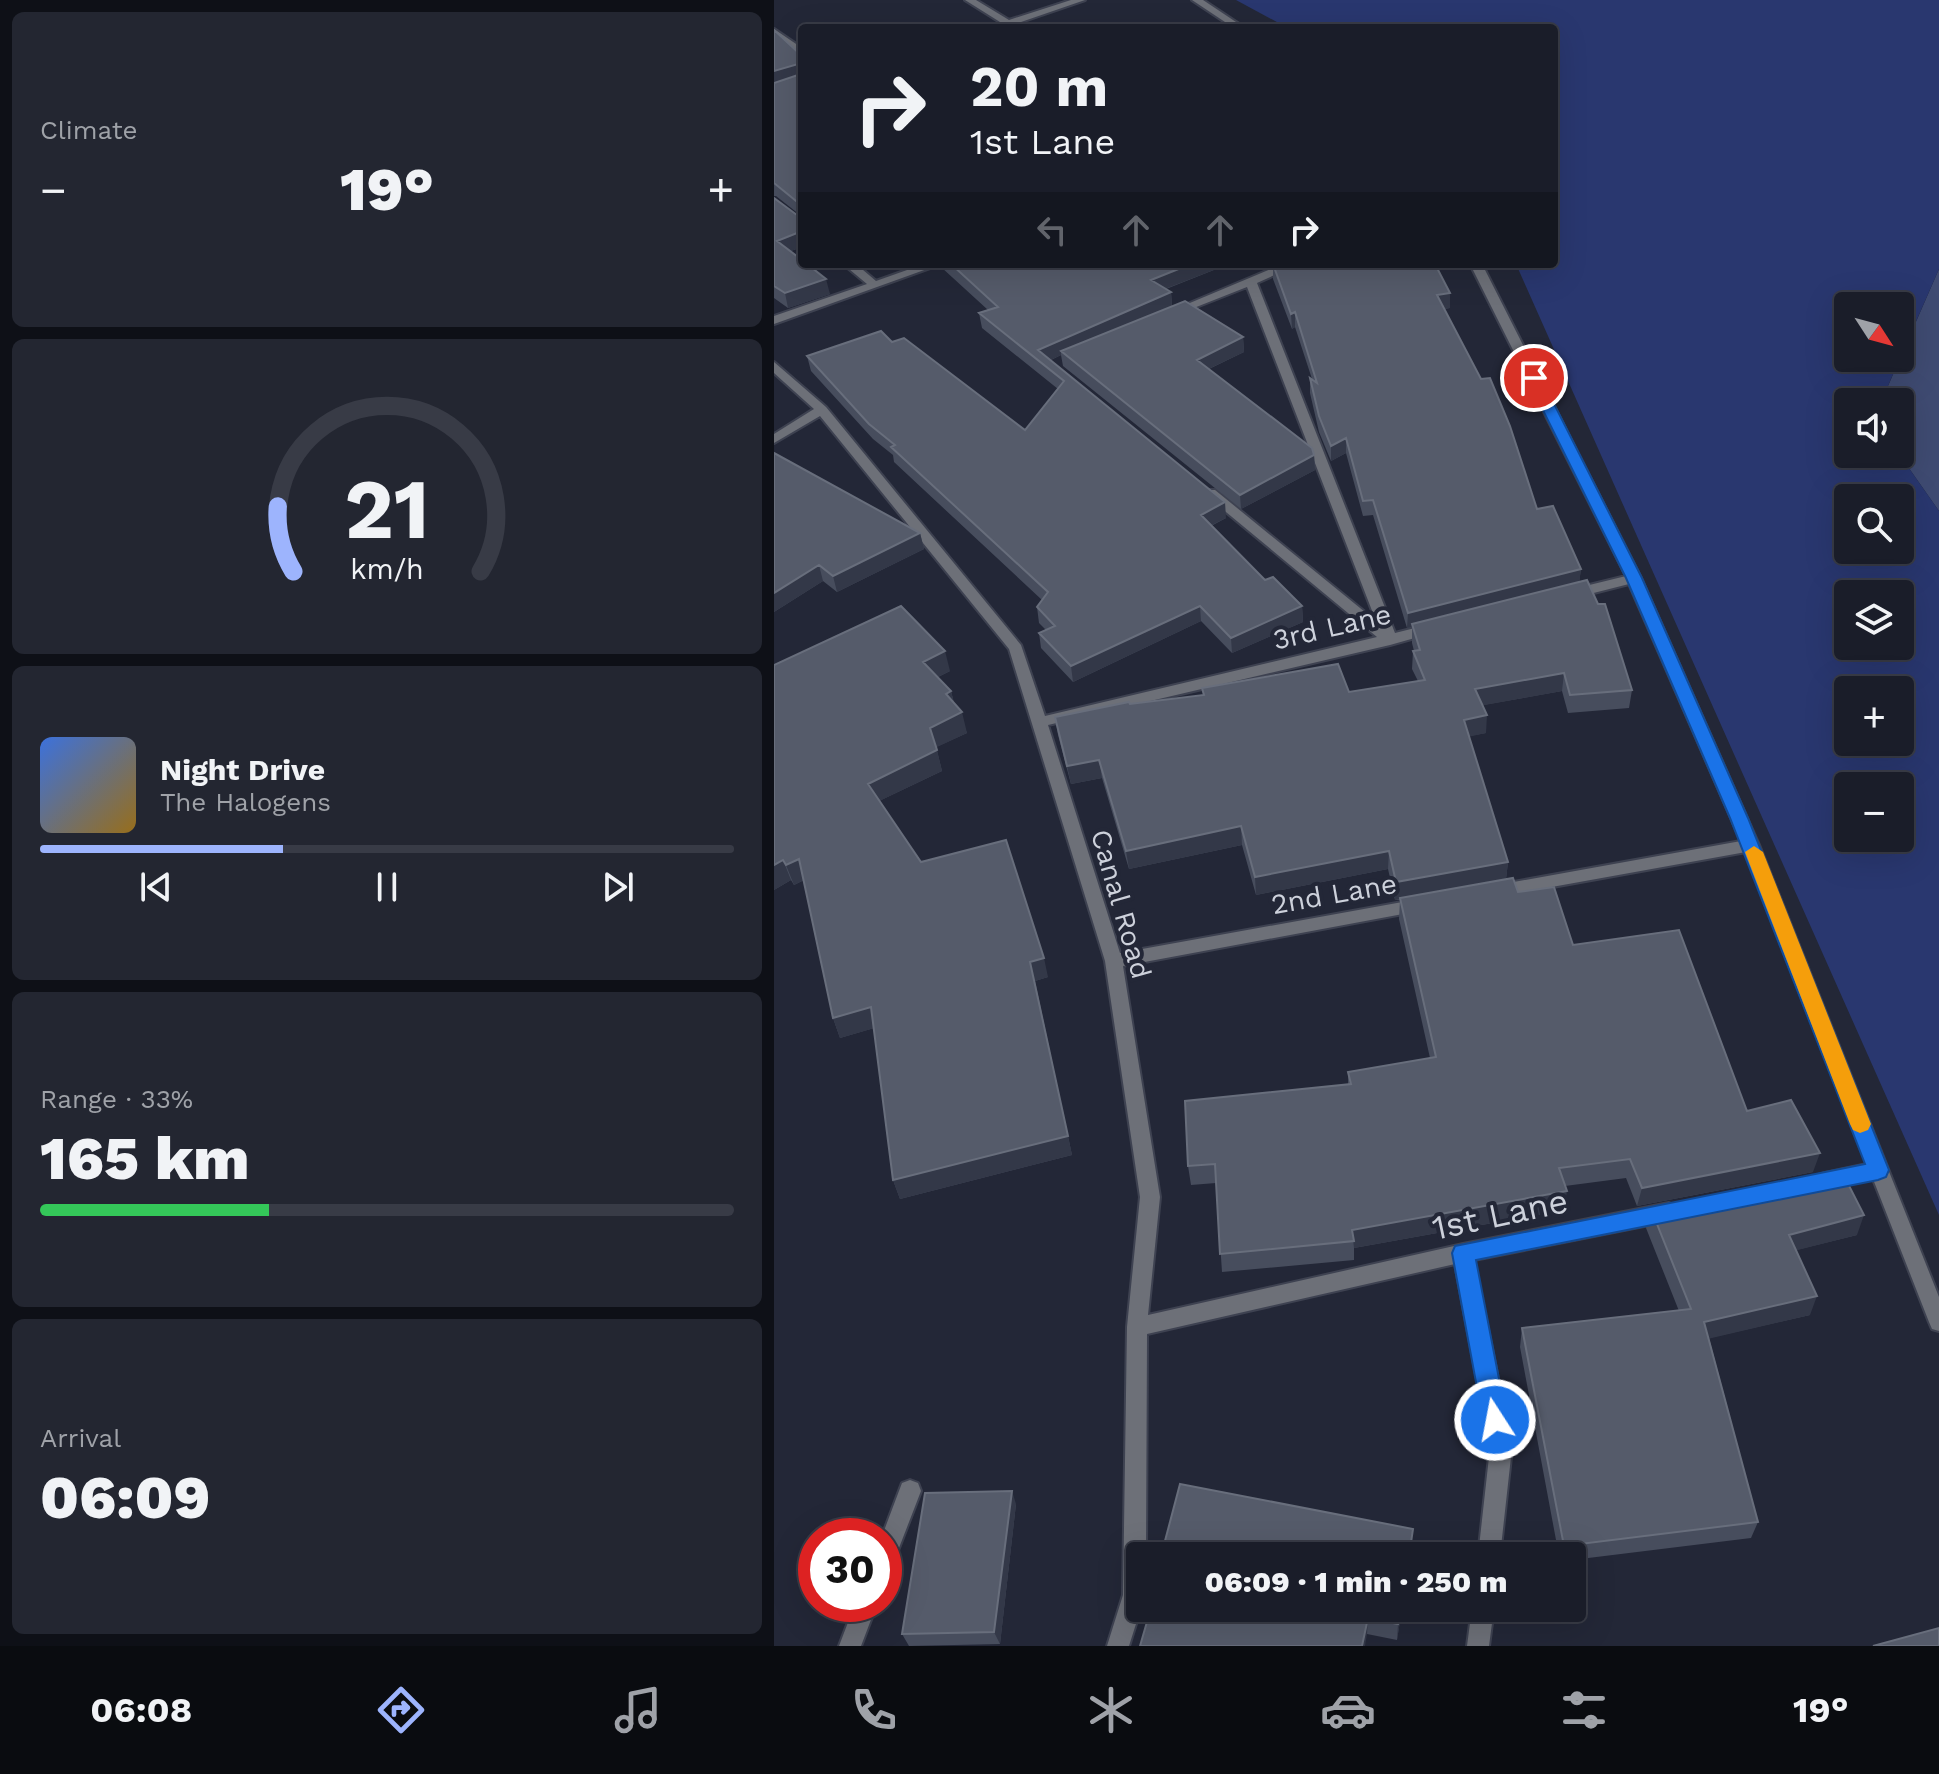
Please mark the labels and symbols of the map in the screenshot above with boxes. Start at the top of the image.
north arrow [1834,292,1914,372]
pin [1500,344,1568,412]
street label: 3rd Lane [1270,597,1394,657]
street label: Canal Road [1084,826,1158,982]
street label: 2nd Lane [1269,867,1399,921]
street label: 1st Lane [1429,1180,1571,1248]
position arrow [1453,1378,1537,1462]
speed limit sign: 30 [798,1518,902,1622]

